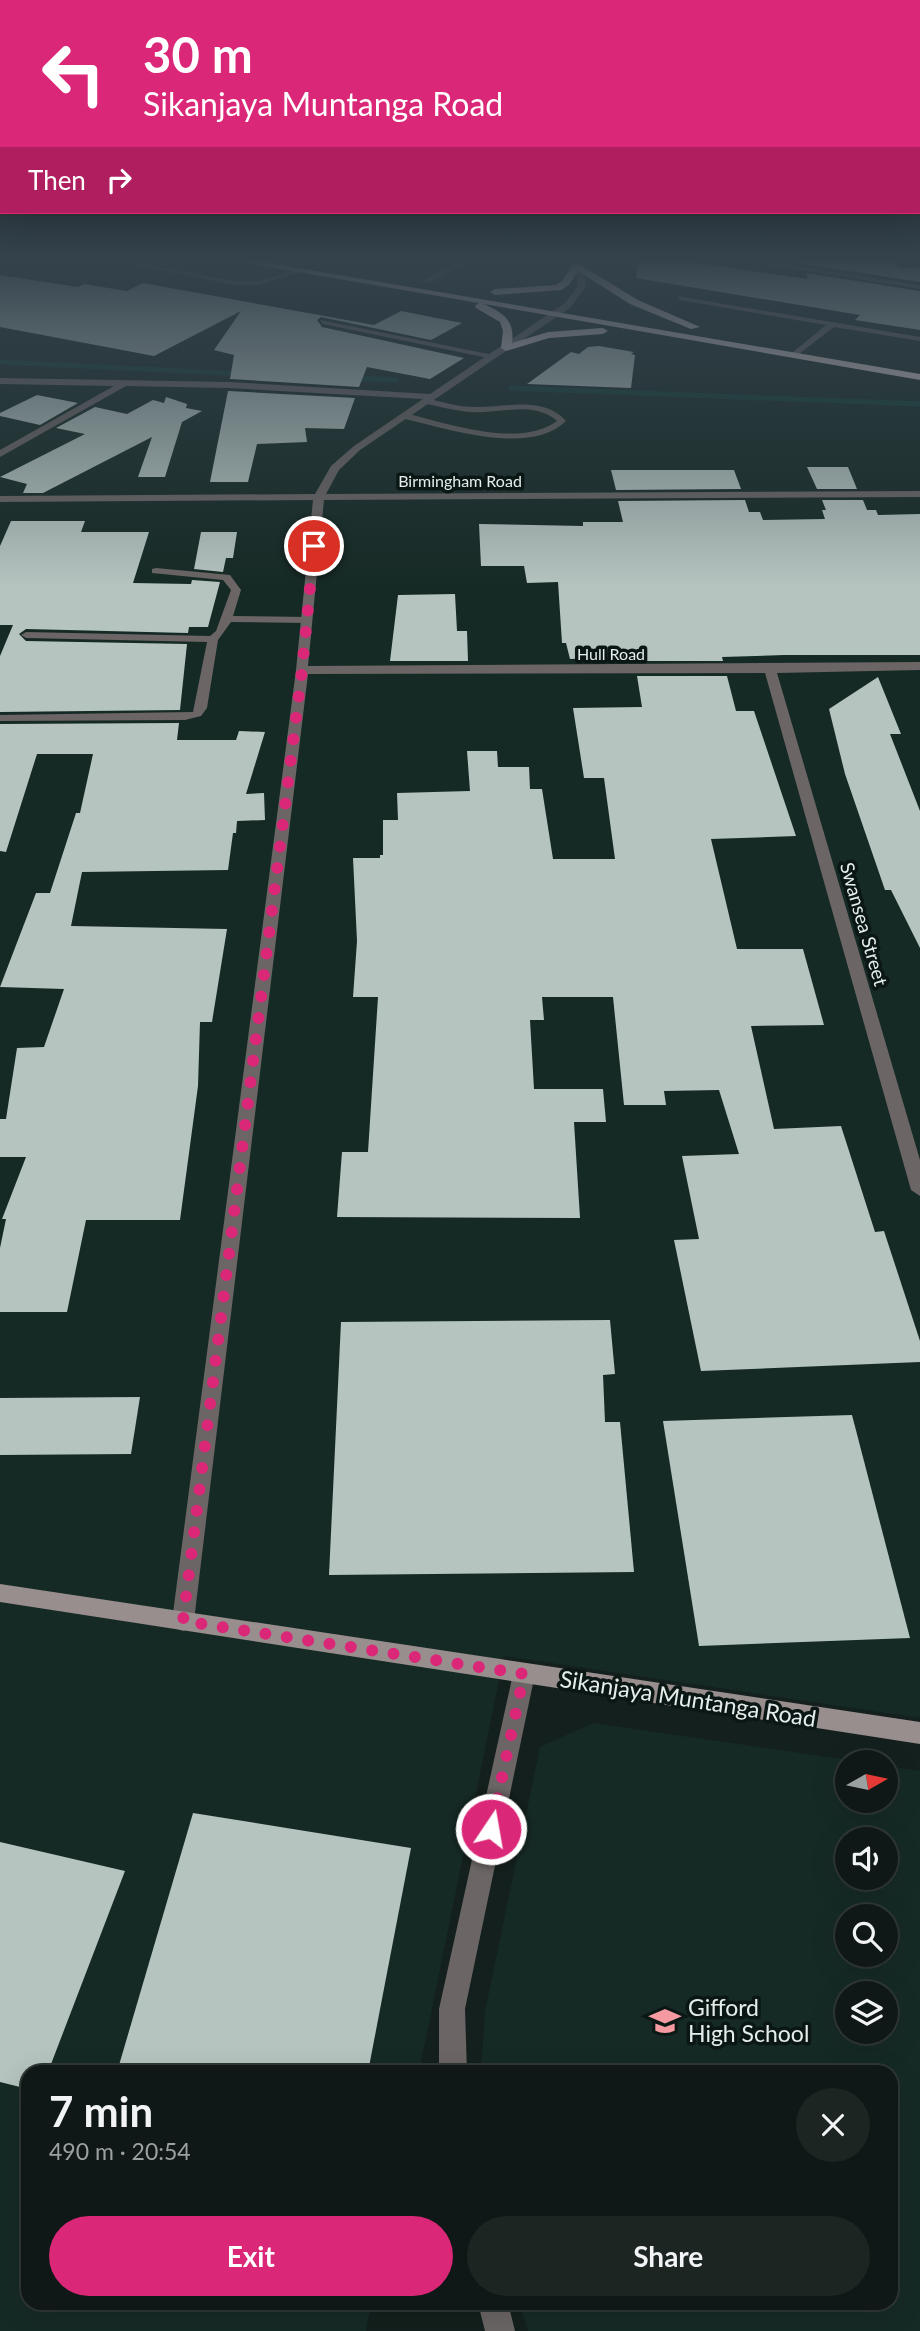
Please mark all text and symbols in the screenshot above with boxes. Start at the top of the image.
text: 30 m [143,25,253,83]
icon: left [28,28,119,119]
text: Sikanjaya Muntanga Road [143,84,503,123]
icon: right [100,161,138,199]
text: Then [28,164,86,196]
street label: Birmingham Road [398,471,522,490]
pin [284,516,344,576]
icon: arrive [295,527,333,565]
street label: Hull Road [577,644,645,663]
street label: Swansea Street [836,859,893,988]
street label: Sikanjaya Muntanga Road [558,1664,818,1732]
north arrow [835,1750,898,1813]
map controls [835,1750,898,2044]
position arrow [454,1792,528,1866]
button: sound [835,1827,898,1890]
button: search [835,1904,898,1967]
button: layers [835,1981,898,2044]
place label: Gifford High School [688,1993,809,2047]
school or university icon: Gifford High School [648,2004,682,2038]
text: 7 min [49,2086,153,2136]
button: close [796,2088,870,2162]
text: 490 m · 20:54 [49,2137,191,2165]
button: Exit [49,2216,453,2296]
button: Share [467,2216,870,2296]

